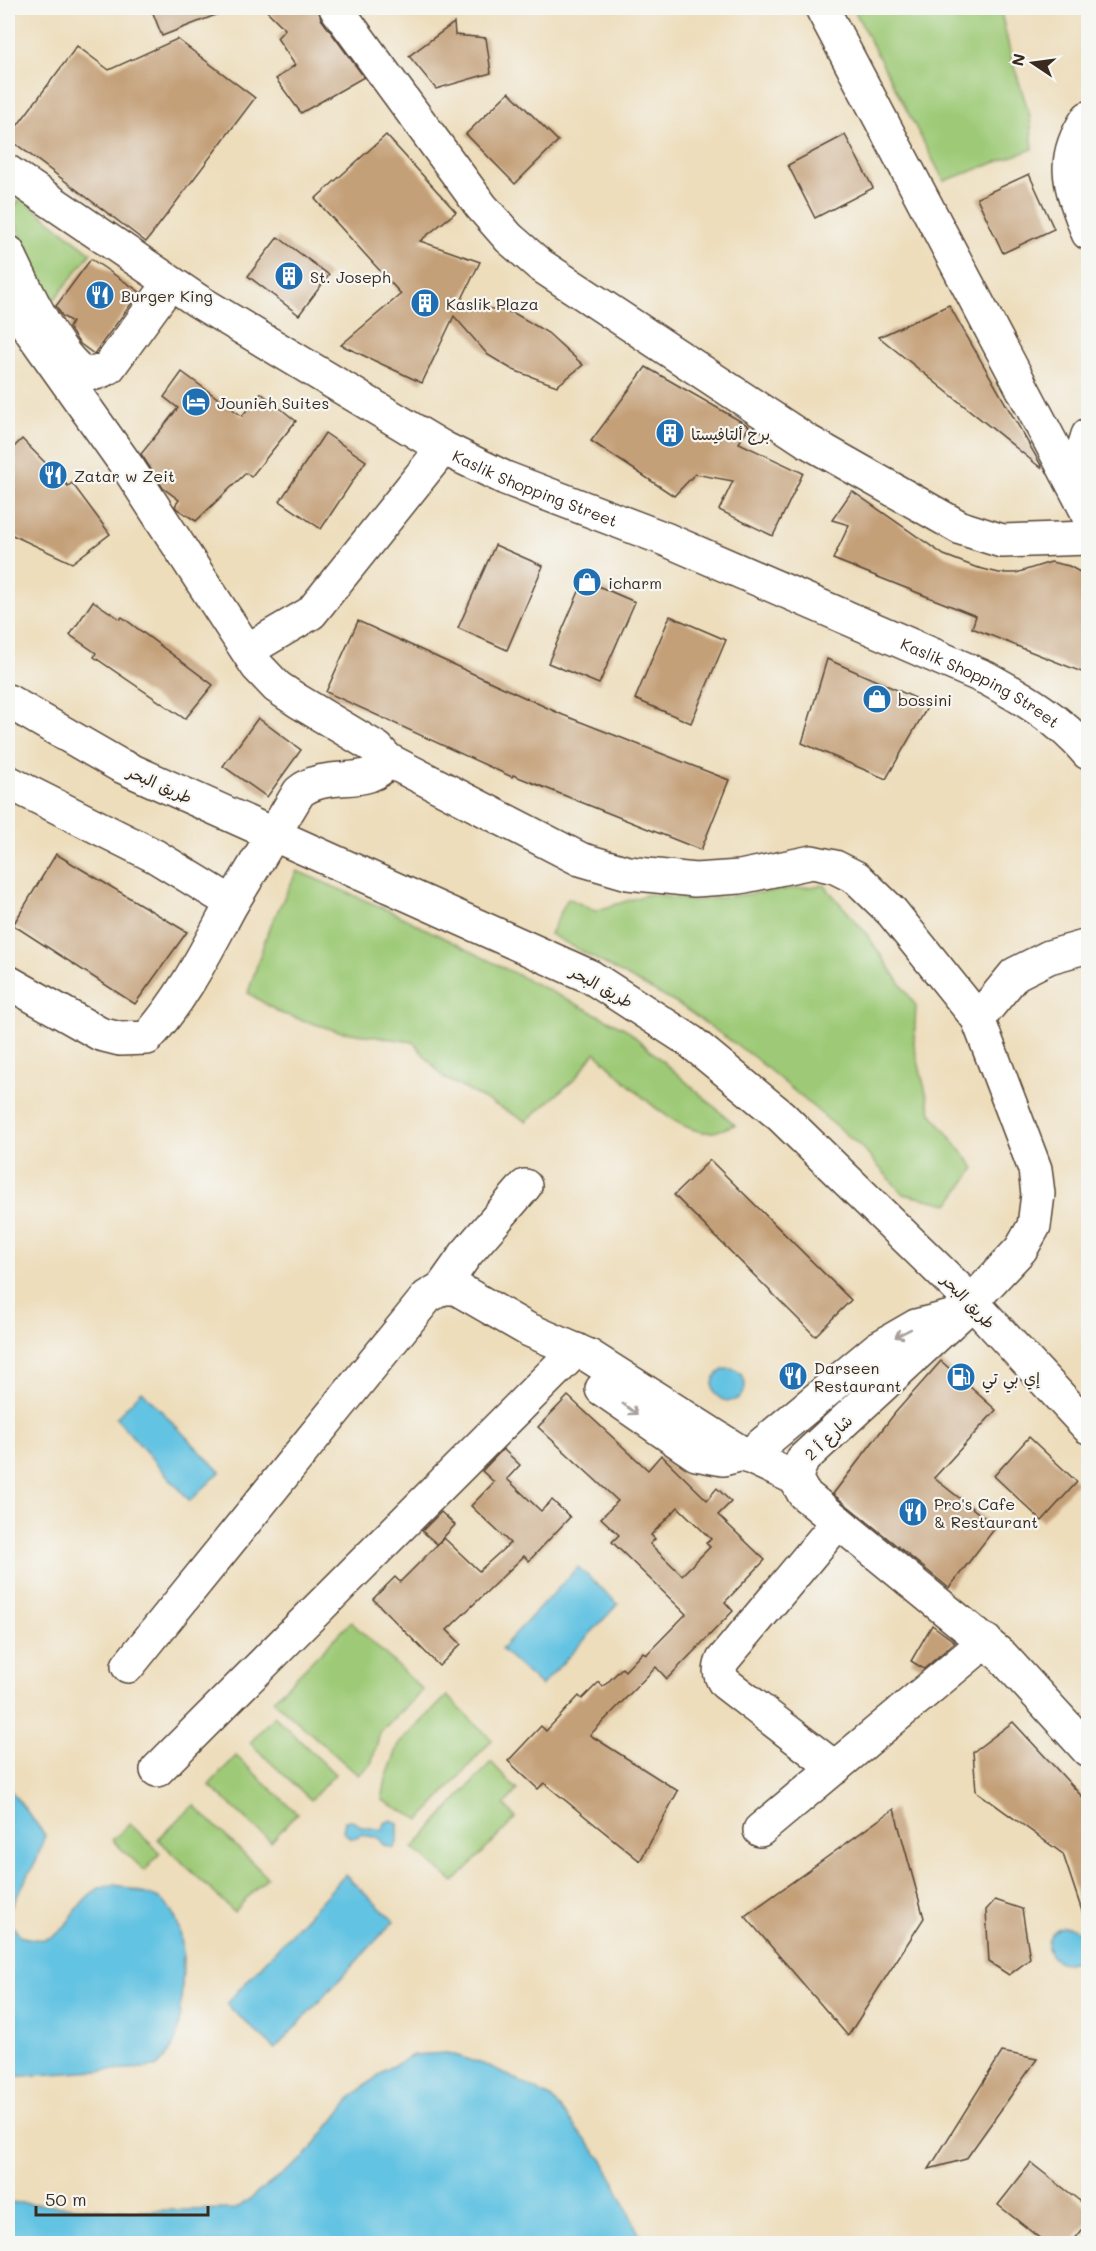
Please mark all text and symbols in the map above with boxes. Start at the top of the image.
north arrow [1003,33,1063,93]
text: N [1006,51,1029,68]
building icon: St. Joseph [273,260,305,292]
place label: St. Joseph [310,266,391,287]
restaurant icon: Burger King [84,279,116,311]
place label: Burger King [121,285,213,306]
building icon: Kaslik Plaza [409,287,441,319]
place label: Kaslik Plaza [446,293,539,314]
hotel icon: Jounieh Suites [180,386,212,418]
place label: Jounieh Suites [217,392,329,413]
building icon: برج ألتافيستا [654,417,686,449]
place label: برج ألتافيستا [691,423,770,445]
street label: Kaslik Shopping Street [450,444,621,531]
restaurant icon: Zatar w Zeit [37,459,69,491]
place label: Zatar w Zeit [74,465,175,486]
shop icon: icharm [571,566,603,598]
place label: icharm [608,572,662,593]
street label: Kaslik Shopping Street [898,632,1064,732]
shop icon: bossini [861,683,893,715]
place label: bossini [898,689,952,710]
street label: طريق البحر [123,760,196,808]
street label: طريق البحر [565,959,637,1012]
street label: طريق البحر [936,1268,1000,1333]
one-way arrow [894,1327,912,1339]
place label: Darseen Restaurant [814,1357,902,1396]
restaurant icon: Darseen Restaurant [777,1360,809,1392]
fuel station icon: إي بي تي [945,1361,977,1393]
place label: إي بي تي [982,1367,1040,1393]
one-way arrow [621,1403,637,1415]
street label: شارع أ 2 [800,1410,858,1466]
place label: Pro's Cafe & Restaurant [934,1493,1038,1532]
restaurant icon: Pro's Cafe & Restaurant [897,1496,929,1528]
scale bar [36,2179,208,2217]
text: 50 m [45,2187,87,2211]

